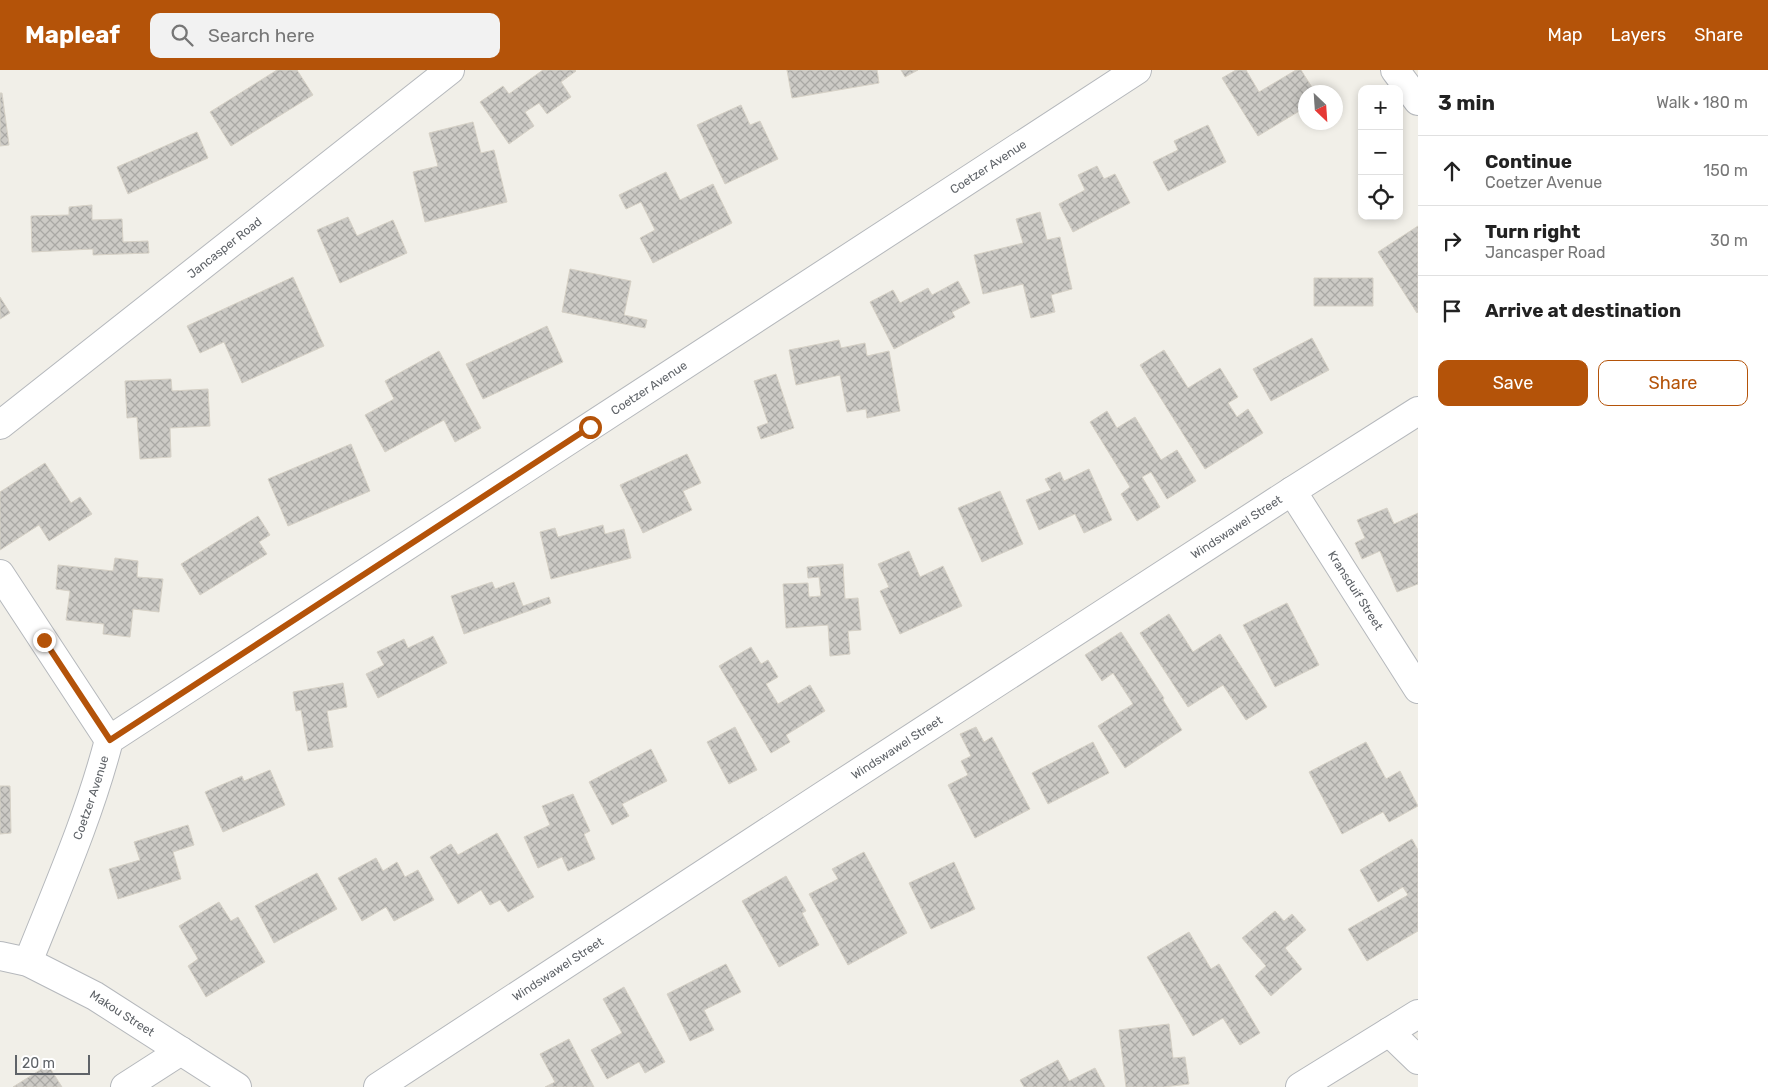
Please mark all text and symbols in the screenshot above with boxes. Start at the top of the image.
search box [150,13,500,58]
text: Mapleaf [25,21,120,49]
icon: search [168,21,196,49]
text: Search here [208,24,315,47]
text: Map [1548,24,1583,46]
text: Layers [1611,24,1666,46]
text: Share [1694,24,1743,46]
north arrow [1298,85,1343,130]
map controls [1358,85,1403,220]
button: + [1358,85,1403,130]
text: 3 min [1438,90,1495,115]
text: Walk · 180 m [1656,93,1748,112]
button: − [1358,130,1403,175]
street label: Coetzer Avenue [948,137,1029,197]
text: Continue [1485,150,1572,173]
icon: ahead [1438,157,1466,185]
text: 150 m [1703,161,1748,180]
text: Coetzer Avenue [1485,173,1602,192]
button: locate [1358,175,1403,220]
street label: Jancasper Road [185,214,264,281]
text: Turn right [1485,220,1580,243]
icon: right [1438,227,1466,255]
text: 30 m [1710,231,1748,250]
text: Jancasper Road [1485,243,1605,262]
icon: arrive [1438,297,1466,325]
text: Arrive at destination [1485,299,1681,322]
street label: Coetzer Avenue [608,358,690,418]
button: Save [1438,360,1588,406]
button: Share [1598,360,1748,406]
route start [579,416,602,439]
street label: Windswawel Street [1188,492,1285,562]
street label: Kransduif Street [1325,548,1386,633]
route end [33,629,56,652]
street label: Windswawel Street [849,713,945,782]
street label: Coetzer Avenue [70,754,111,842]
street label: Windswawel Street [510,934,606,1004]
street label: Makou Street [87,988,157,1039]
scale bar [15,1052,90,1075]
text: 20 m [22,1055,55,1072]

